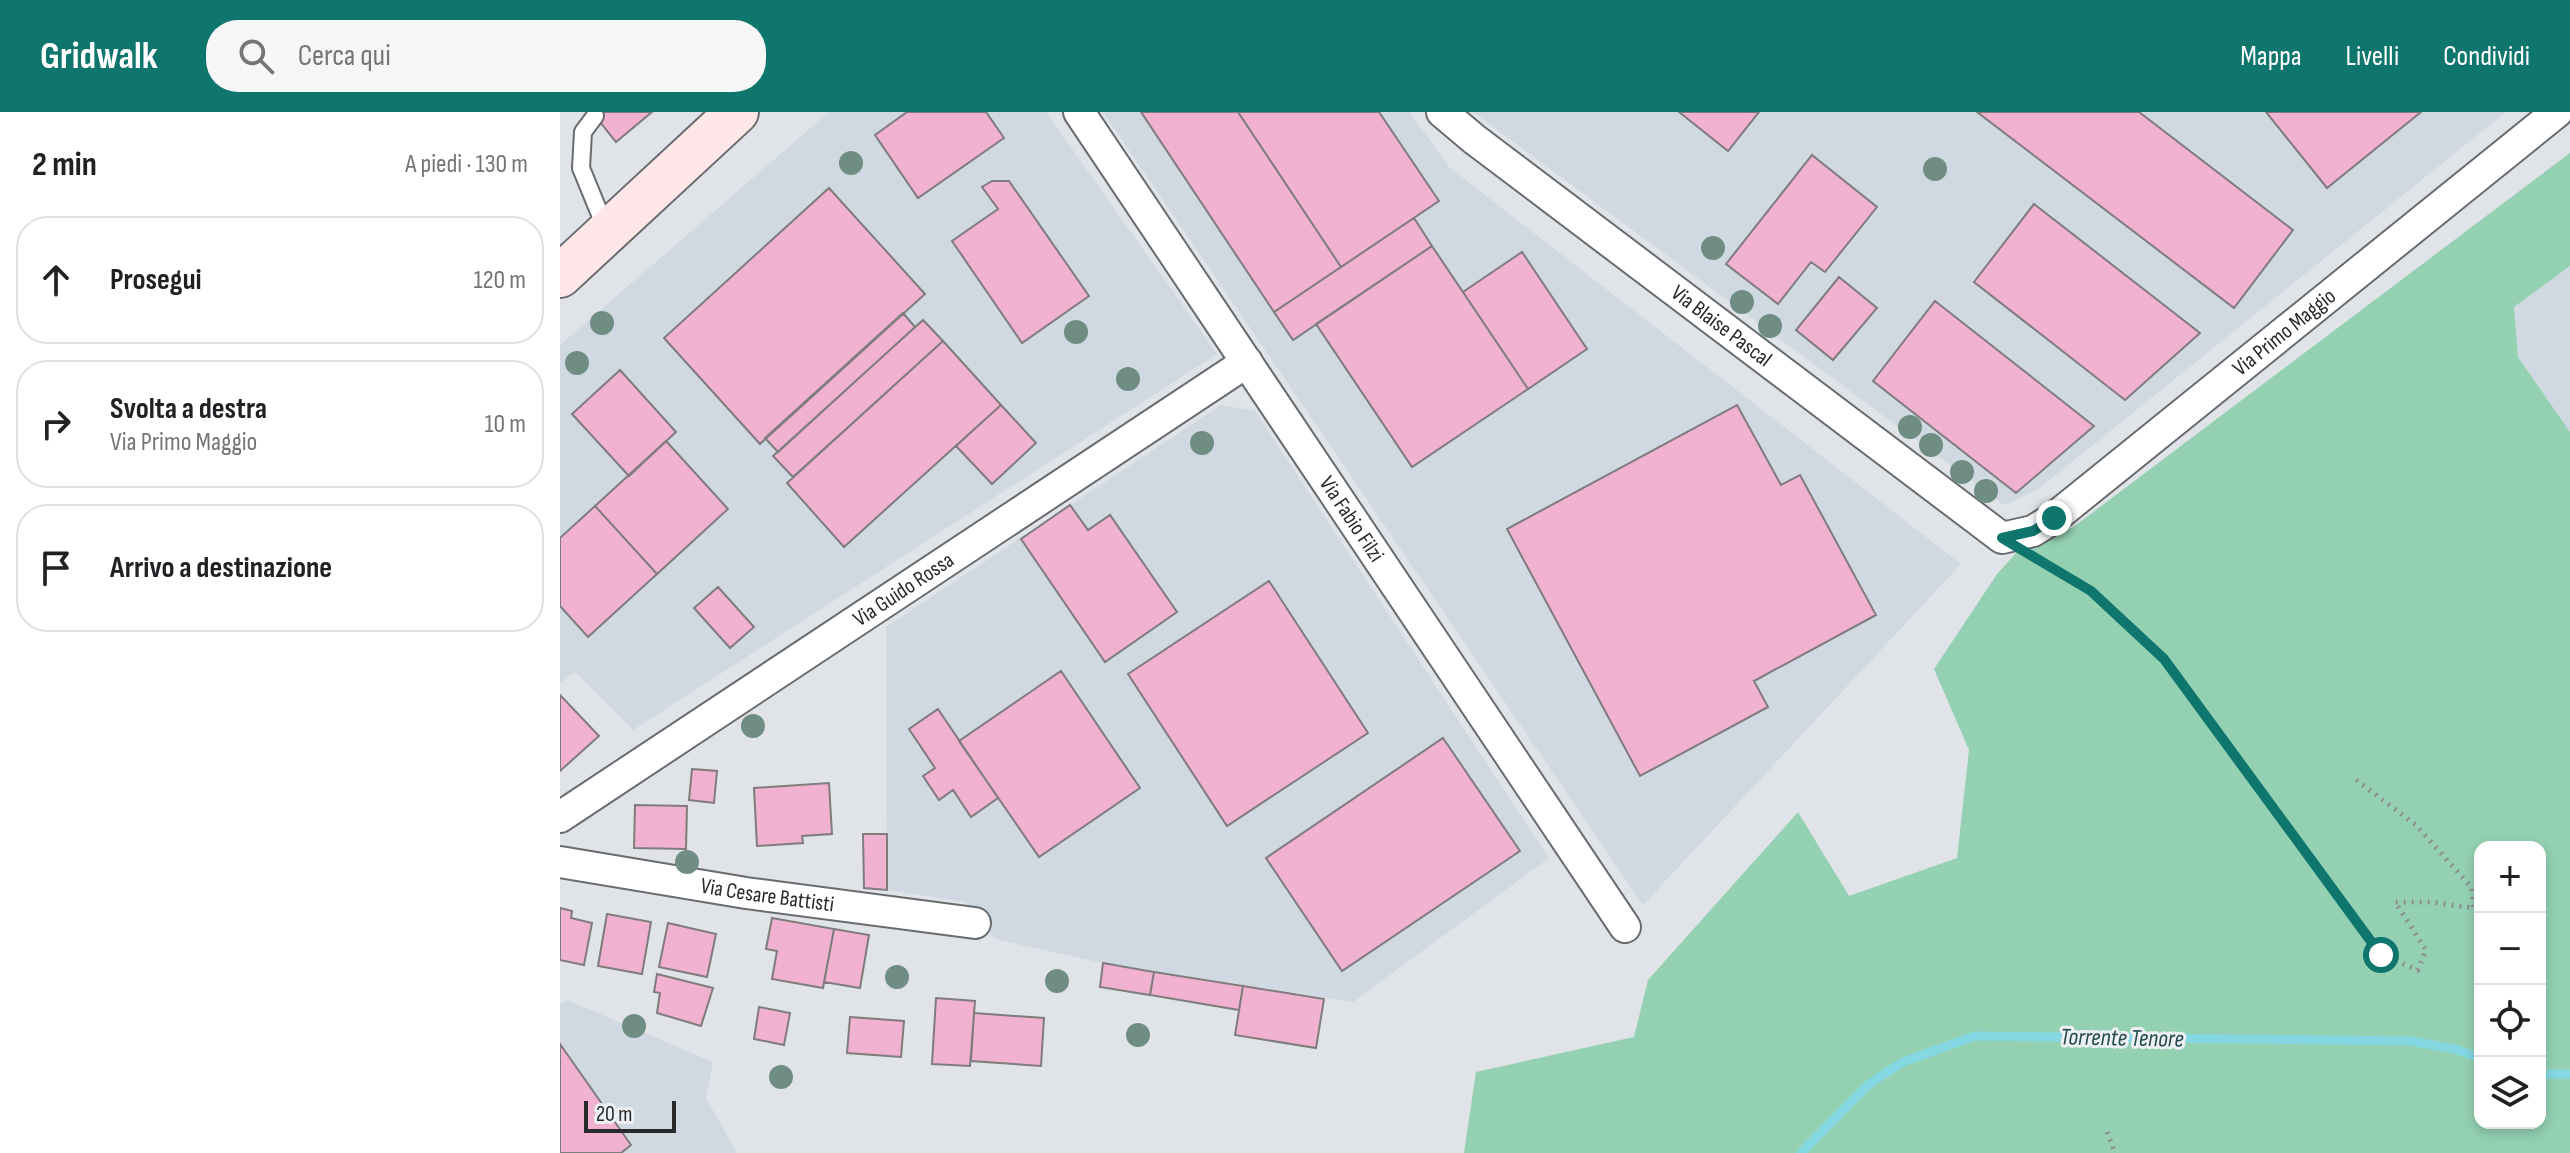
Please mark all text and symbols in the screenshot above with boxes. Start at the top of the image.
search box [206,20,766,92]
text: Gridwalk [40,34,158,79]
icon: search [234,34,278,78]
text: Cerca qui [298,38,391,74]
text: Mappa [2240,40,2302,73]
text: Livelli [2346,40,2399,73]
text: Condividi [2443,40,2530,73]
text: 2 min [32,144,97,185]
text: A piedi · 130 m [405,149,528,180]
icon: ahead [34,258,78,302]
text: Prosegui [110,262,202,298]
text: 120 m [473,265,526,296]
street label: Via Blaise Pascal [1666,279,1777,373]
street label: Via Primo Maggio [2227,282,2341,382]
text: Svolta a destra [110,391,267,427]
icon: right [34,402,78,446]
text: 10 m [484,409,526,440]
text: Via Primo Maggio [110,427,257,458]
street label: Via Fabio Filzi [1313,471,1390,567]
route end [2036,500,2072,536]
icon: arrive [34,546,78,590]
street label: Via Guido Rossa [848,546,959,633]
text: Arrivo a destinazione [110,550,332,586]
map controls [2474,841,2546,1129]
button: + [2474,841,2546,913]
street label: Via Cesare Battisti [699,872,836,918]
button: − [2474,913,2546,985]
route start [2363,937,2399,973]
button: locate [2474,985,2546,1057]
water label: Torrente Tenore [2060,1022,2184,1054]
button: layers [2474,1057,2546,1129]
scale bar [584,1097,676,1133]
text: 20 m [596,1101,633,1128]

